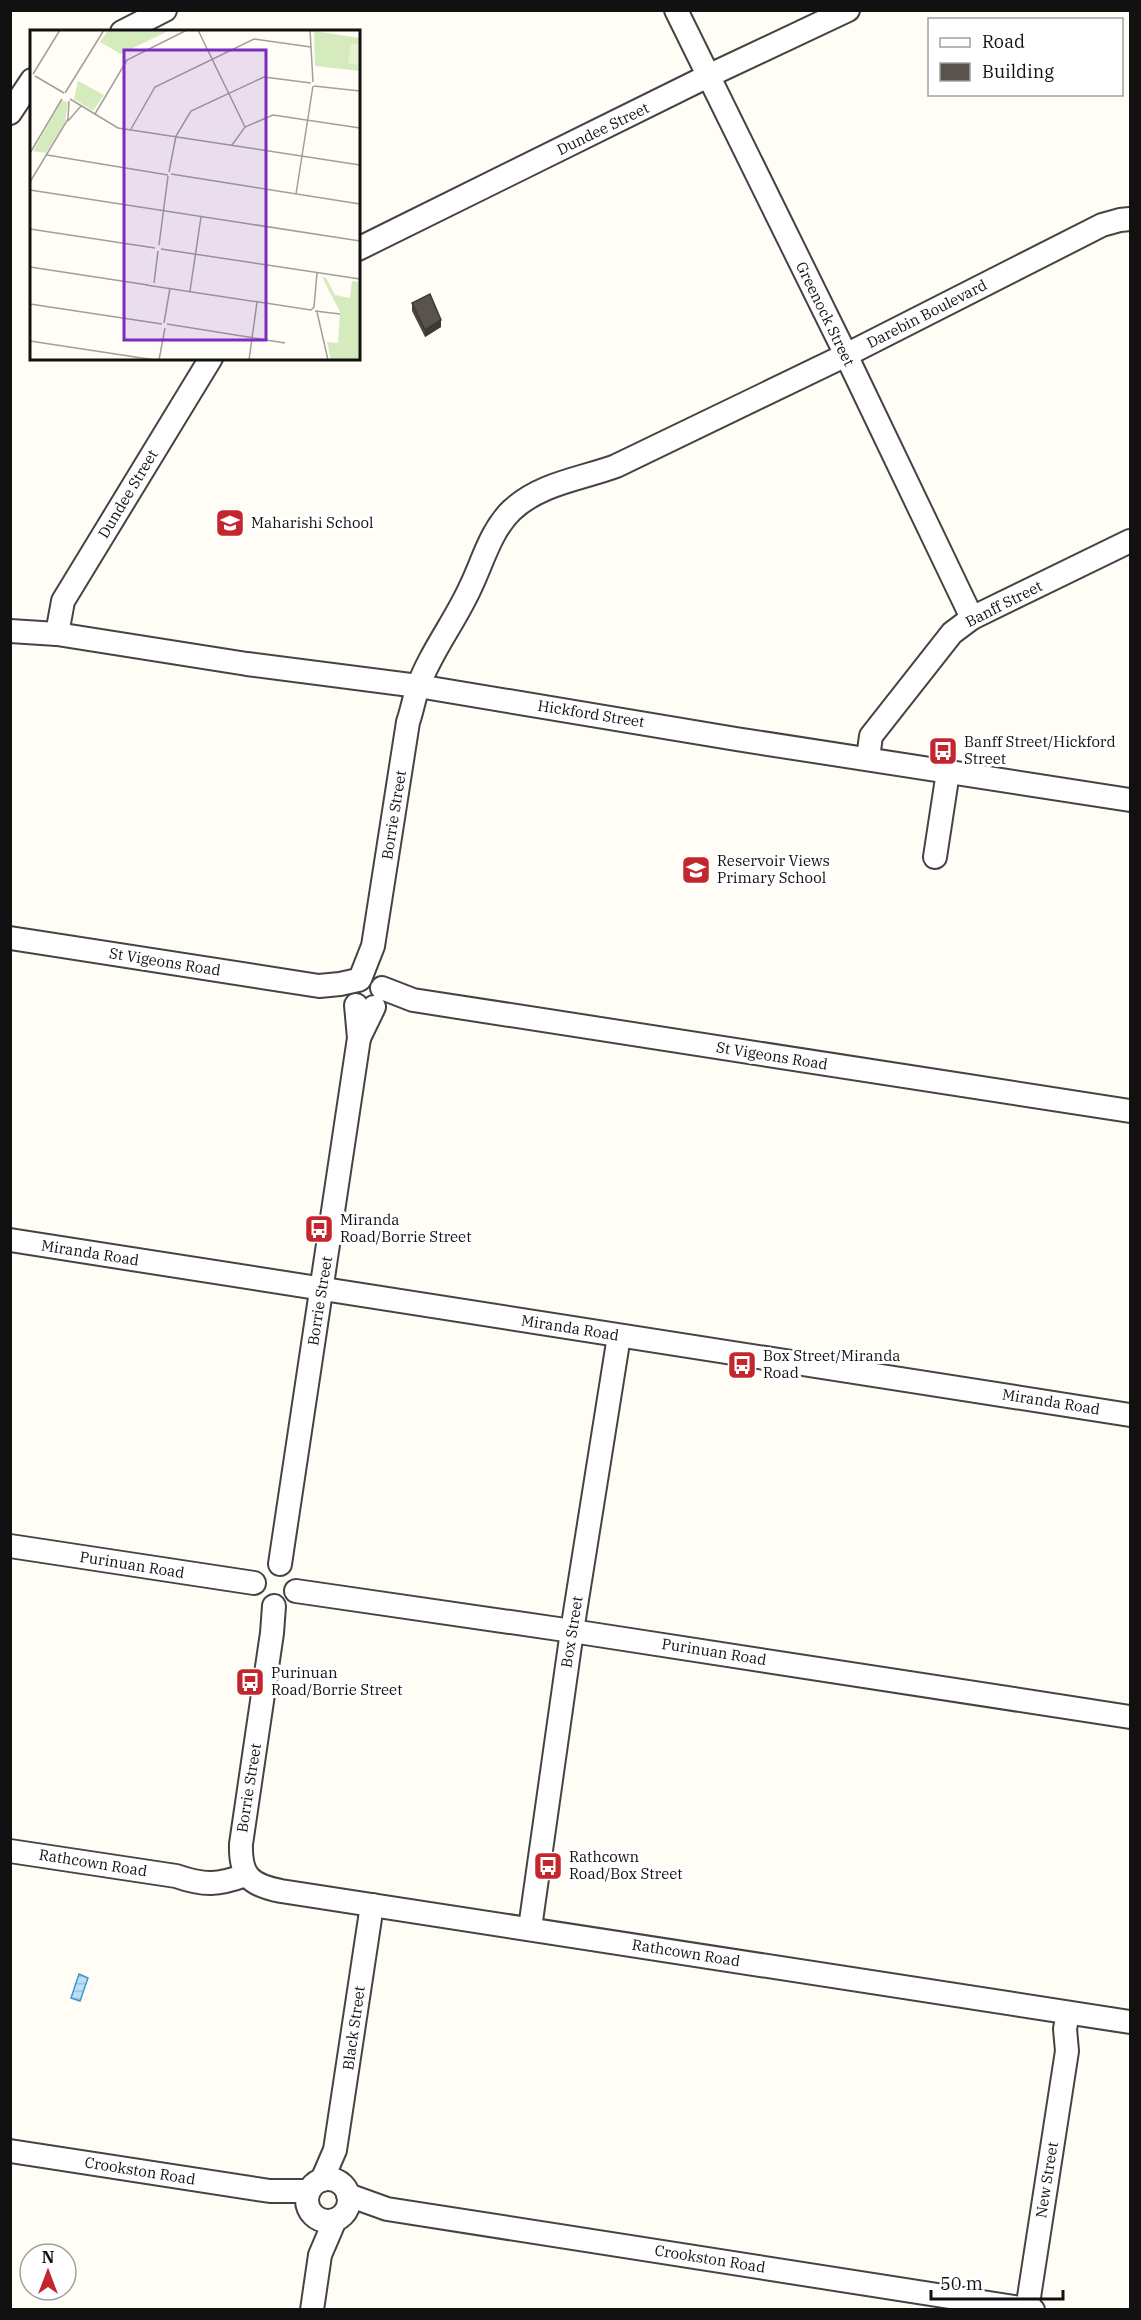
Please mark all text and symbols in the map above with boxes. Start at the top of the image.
legend [928,18,1123,96]
inset map [30,30,360,360]
text: Road [982,30,1025,53]
text: Building [982,60,1054,83]
street label: Dundee Street [554,98,652,159]
street label: Greenock Street [792,258,859,369]
street label: Darebin Boulevard [864,275,990,352]
street label: Dundee Street [94,446,162,542]
school or university icon: Maharishi School [214,507,246,539]
place label: Maharishi School [251,513,374,532]
street label: Banff Street [962,576,1045,631]
street label: Hickford Street [536,696,646,731]
place label: Banff Street/Hickford Street [964,732,1116,768]
bus stop icon: Banff Street/Hickford Street [927,735,959,767]
street label: Borrie Street [377,769,410,861]
place label: Reservoir Views Primary School [717,851,830,887]
school or university icon: Reservoir Views Primary School [680,854,712,886]
street label: St Vigeons Road [108,943,222,980]
street label: St Vigeons Road [715,1037,829,1074]
place label: Miranda Road/Borrie Street [340,1210,471,1246]
bus stop icon: Miranda Road/Borrie Street [303,1213,335,1245]
street label: Miranda Road [40,1235,140,1270]
street label: Borrie Street [303,1255,336,1347]
street label: Miranda Road [520,1310,620,1345]
place label: Box Street/Miranda Road [763,1346,900,1382]
bus stop icon: Box Street/Miranda Road [726,1349,758,1381]
street label: Miranda Road [1001,1384,1101,1419]
street label: Purinuan Road [78,1547,186,1582]
street label: Box Street [556,1595,587,1669]
street label: Purinuan Road [660,1634,768,1669]
place label: Purinuan Road/Borrie Street [271,1663,402,1699]
bus stop icon: Purinuan Road/Borrie Street [234,1666,266,1698]
street label: Borrie Street [232,1742,265,1834]
street label: Rathcown Road [38,1845,149,1880]
place label: Rathcown Road/Box Street [569,1847,683,1883]
bus stop icon: Rathcown Road/Box Street [532,1850,564,1882]
street label: Rathcown Road [631,1935,742,1970]
street label: Black Street [338,1985,369,2071]
street label: New Street [1031,2140,1062,2219]
street label: Crookston Road [83,2152,197,2189]
street label: Crookston Road [653,2240,767,2277]
north arrow [18,2242,78,2302]
text: N [42,2247,54,2267]
scale bar [931,2263,1063,2301]
text: 50 m [940,2272,983,2295]

